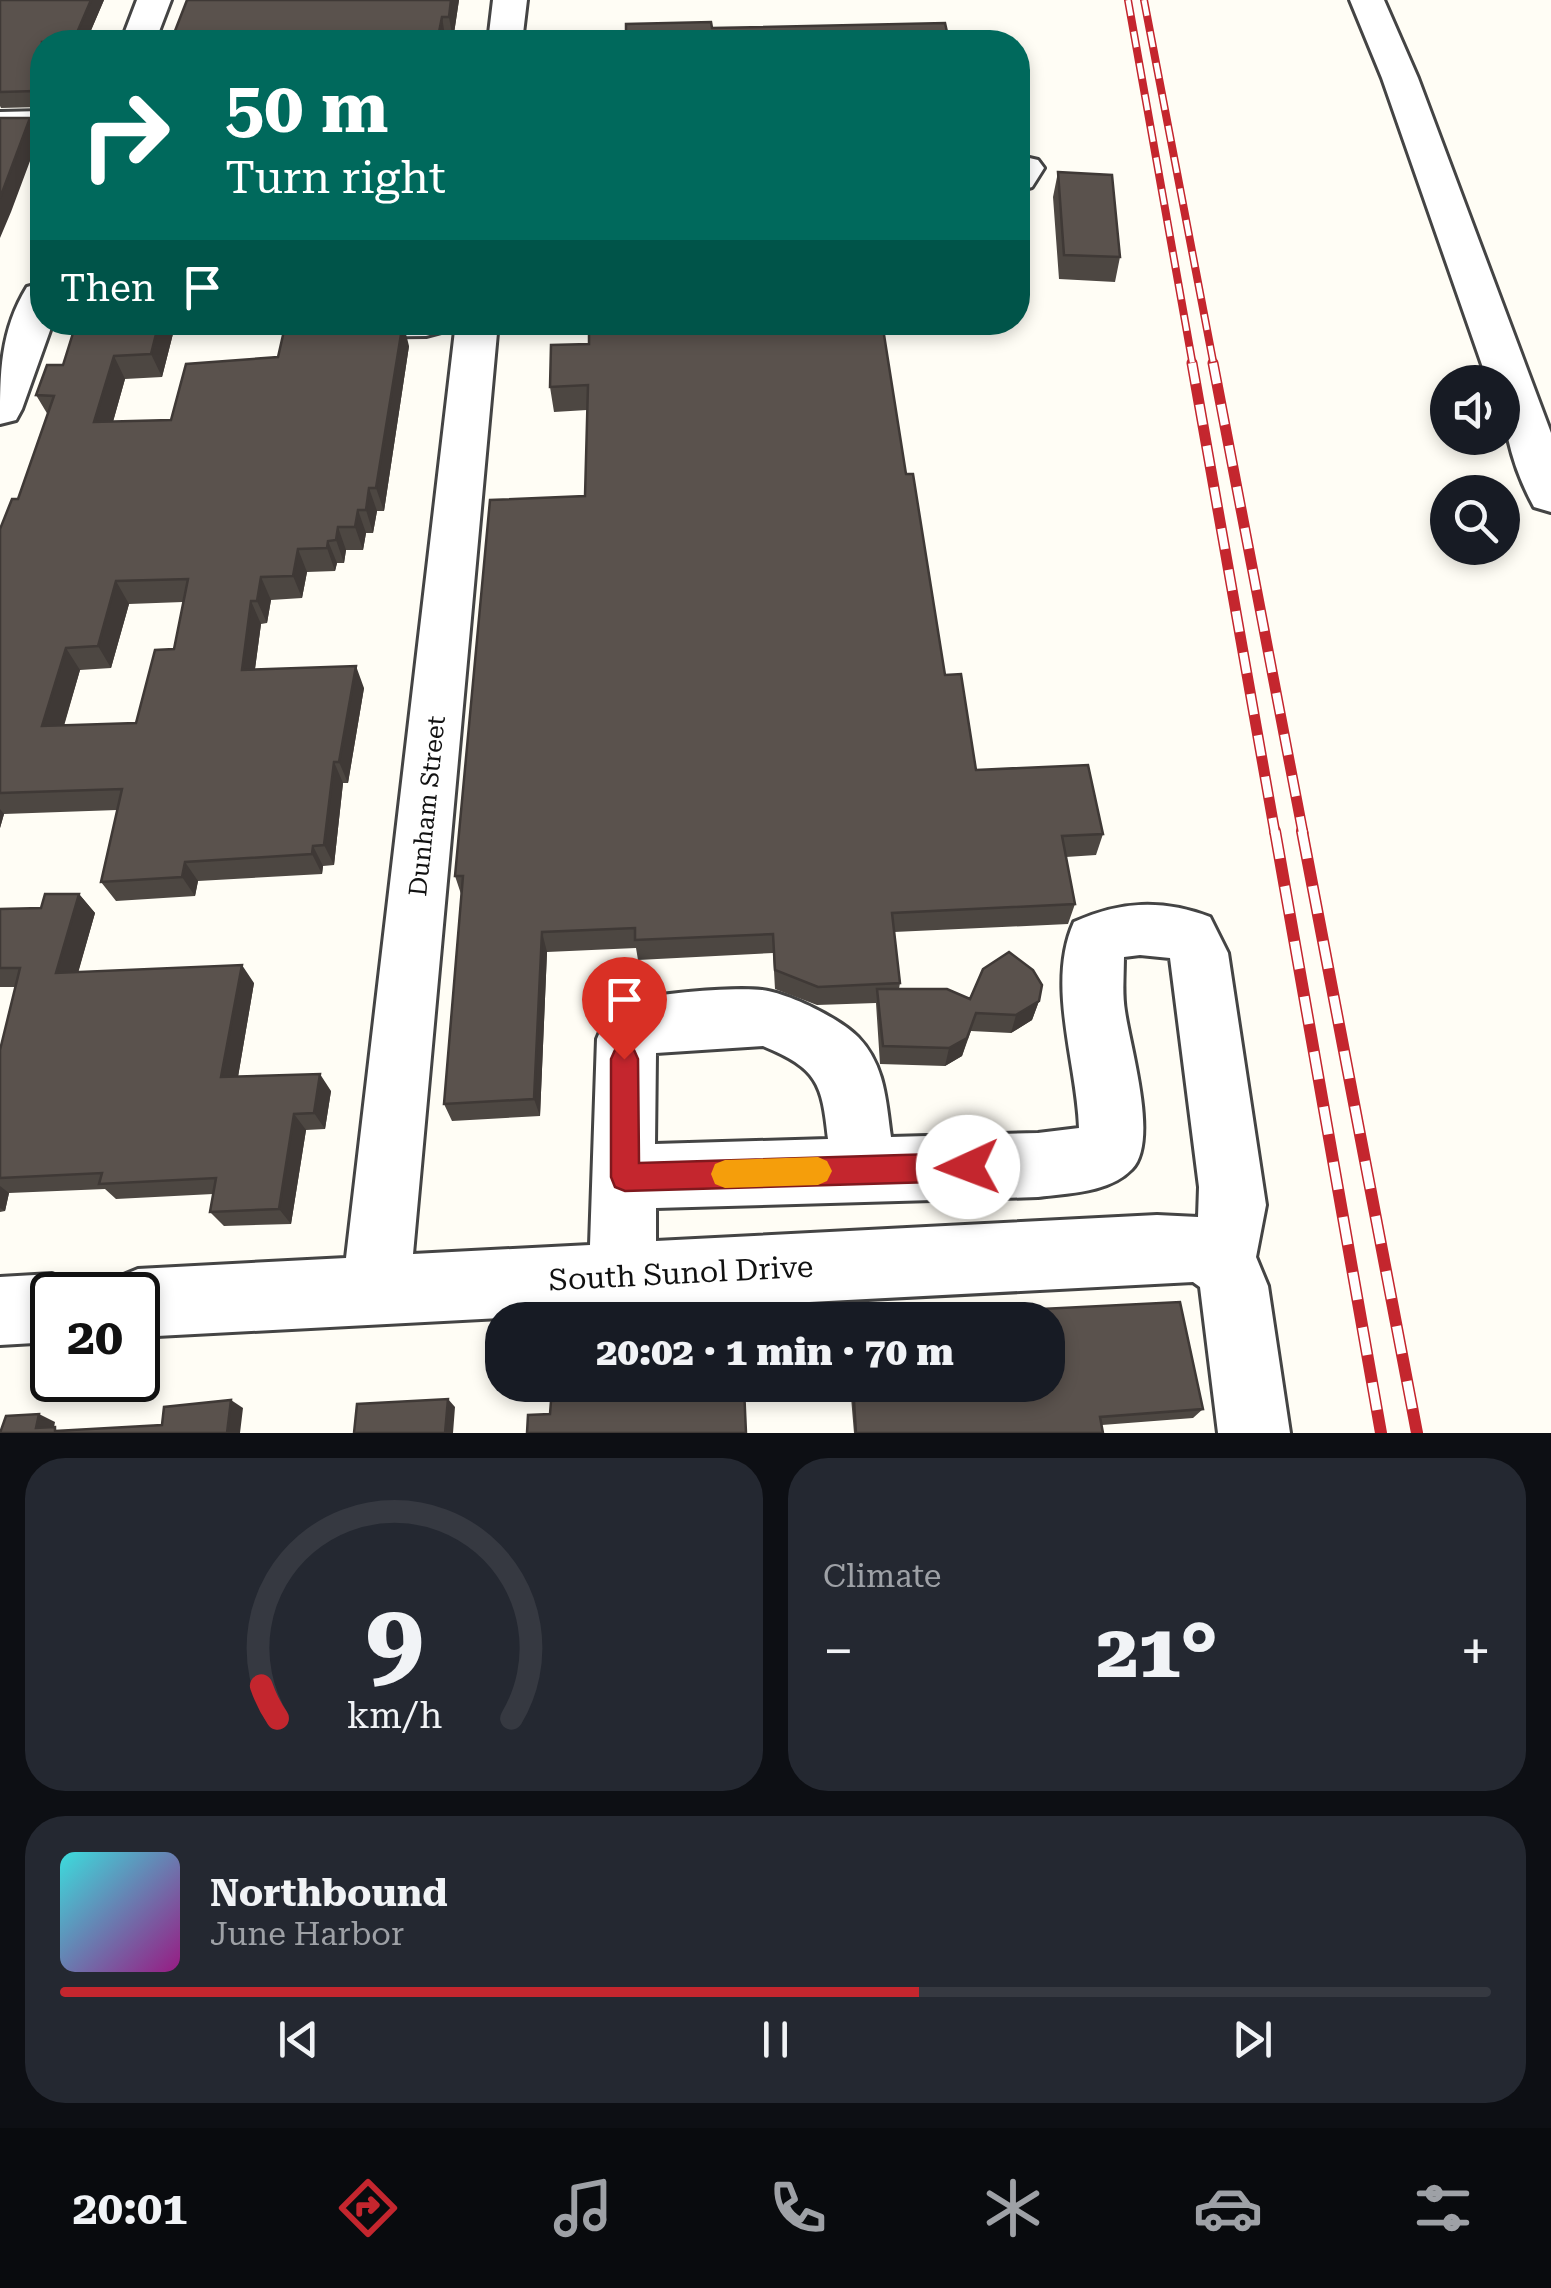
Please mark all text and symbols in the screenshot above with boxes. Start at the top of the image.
text: 50 m [225,67,389,149]
icon: right [60,70,190,200]
text: Turn right [225,151,446,204]
icon: arrive [175,260,230,315]
text: Then [60,266,155,310]
map controls [1430,365,1520,565]
button: sound [1430,365,1520,455]
button: search [1430,475,1520,565]
street label: Dunham Street [403,714,451,898]
pin [582,957,667,1060]
icon: arrive [597,972,652,1027]
position arrow [916,1115,1020,1219]
street label: South Sunol Drive [548,1249,814,1297]
speed limit sign: 20 [30,1272,160,1402]
text: 20:02 · 1 min · 70 m [596,1330,954,1374]
text: Climate [823,1557,941,1595]
text: 9 [365,1580,423,1701]
text: 21° [1096,1607,1218,1695]
text: − [823,1619,854,1683]
text: + [1460,1619,1491,1683]
text: km/h [346,1695,442,1737]
text: Northbound [210,1871,448,1915]
text: June Harbor [210,1915,404,1953]
icon: previous [271,2012,326,2067]
icon: pause [748,2012,803,2067]
icon: next [1225,2012,1280,2067]
icon: directions [333,2173,403,2243]
icon: music [548,2173,618,2243]
icon: phone [763,2173,833,2243]
icon: climate [978,2173,1048,2243]
icon: car [1193,2173,1263,2243]
icon: filters [1408,2173,1478,2243]
text: 20:01 [73,2182,187,2235]

